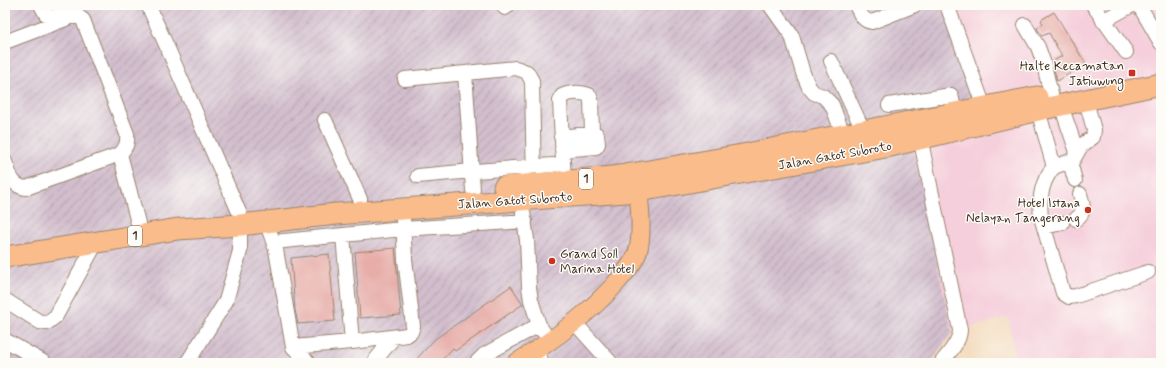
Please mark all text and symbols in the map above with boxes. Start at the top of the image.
place label: Halte Kecamatan Jatiuwung [1020,58,1124,91]
marker: Halte Kecamatan Jatiuwung [1127,68,1137,78]
street label: Jalan Gatot Subroto [777,138,893,174]
road number: 1 [579,169,593,189]
street label: Jalan Gatot Subroto [457,188,573,213]
place label: Hotel Istana Nelayan Tangerang [966,195,1080,227]
marker: Hotel Istana Nelayan Tangerang [1083,205,1093,215]
road number: 1 [128,226,142,246]
place label: Grand Soll Marina Hotel [560,246,634,278]
marker: Grand Soll Marina Hotel [547,256,557,266]

